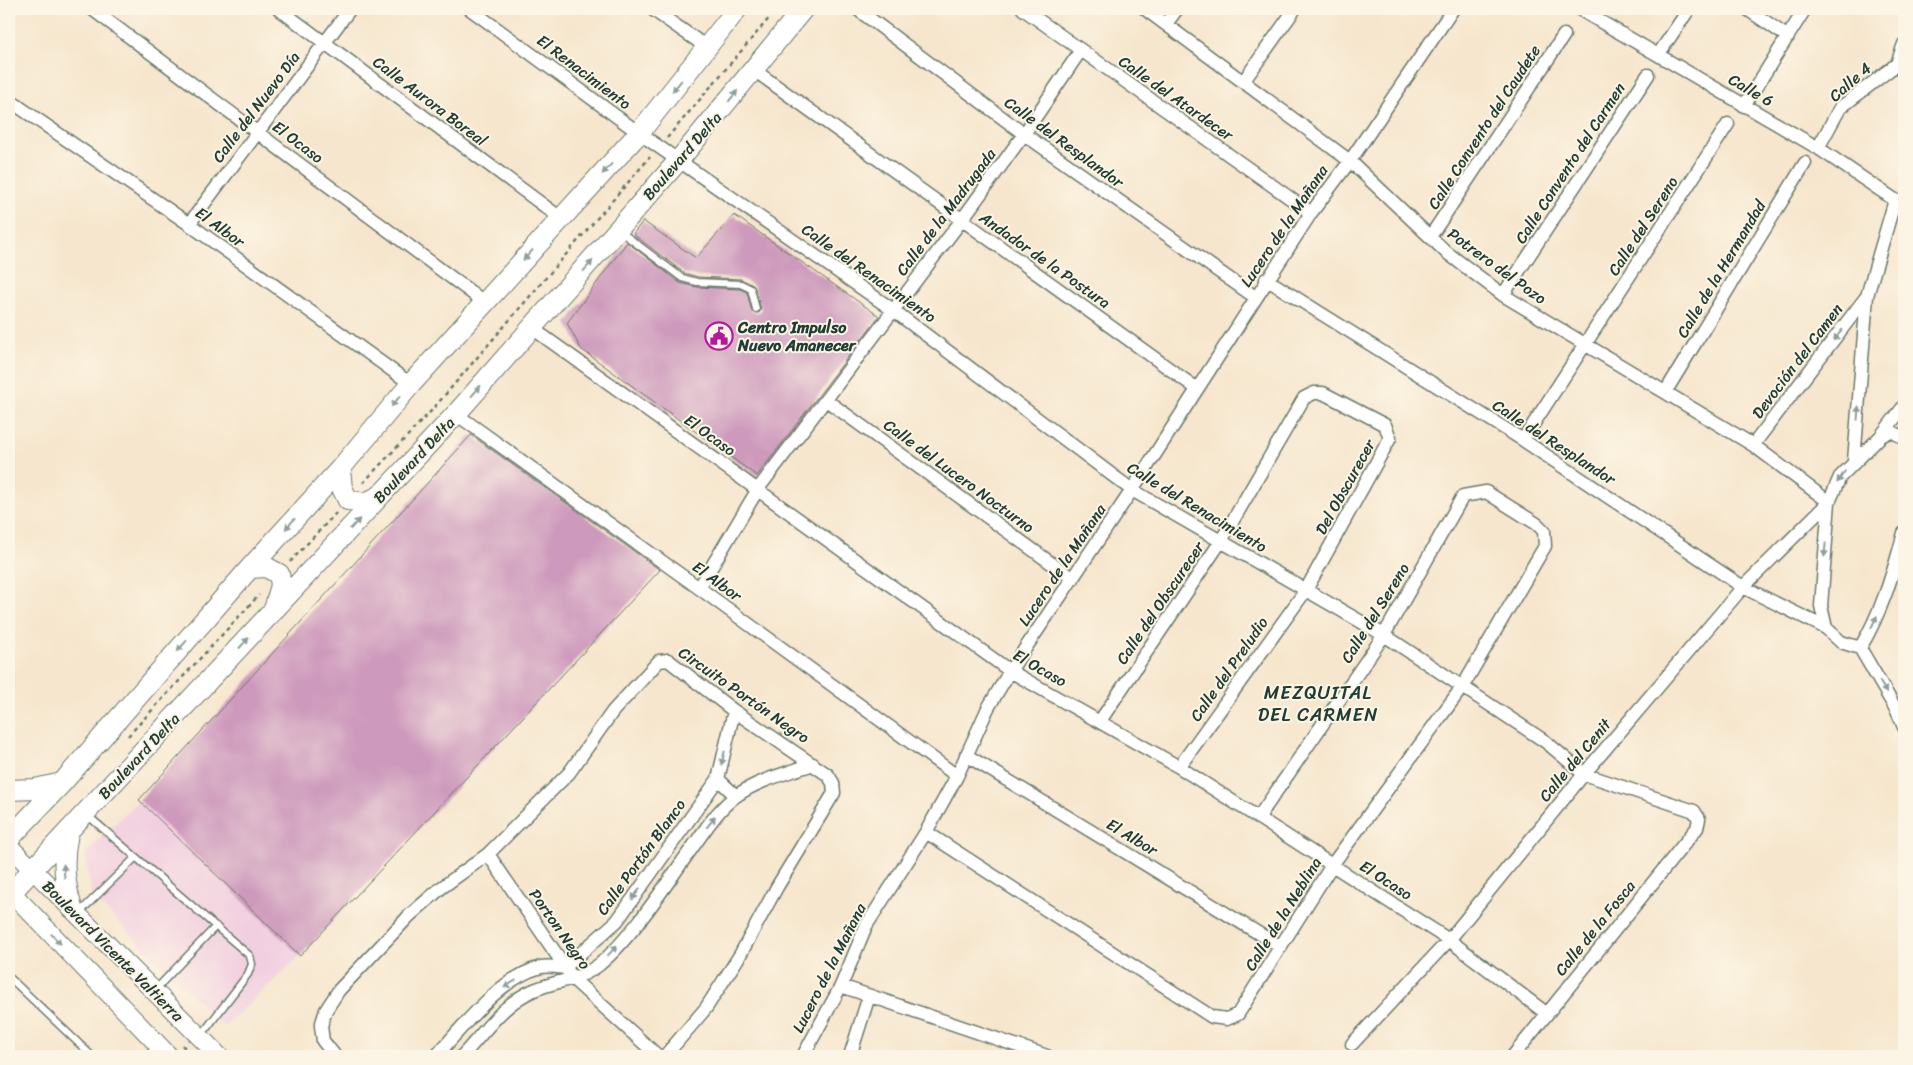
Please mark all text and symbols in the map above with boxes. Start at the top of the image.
street label: El Renacimiento [530,27,638,117]
street label: Calle Convento del Caudete [1420,39,1548,215]
street label: Calle del Nuevo Día [204,45,308,169]
street label: Calle del Atardecer [1112,47,1241,150]
street label: Calle Aurora Boreal [366,48,494,154]
street label: Calle 4 [1822,55,1878,109]
street label: Calle 6 [1723,65,1779,115]
street label: Calle Convento del Carmen [1507,76,1633,250]
one-way arrow [672,79,683,92]
street label: Calle del Resplandor [998,88,1131,196]
one-way arrow [728,90,739,103]
street label: Boulevard Delta [635,105,729,207]
street label: El Ocaso [266,113,330,171]
street label: Calle de la Madrugada [888,141,1004,282]
street label: Lucero de la Mañana [1232,158,1336,293]
one-way arrow [601,163,613,175]
street label: Calle del Sereno [1600,170,1686,282]
street label: Calle de la Hermandad [1668,193,1775,344]
street label: El Albor [189,199,252,256]
street label: Andador de la Postura [972,203,1117,316]
street label: Calle del Renacimiento [795,215,943,331]
street label: Potrero del Pozo [1441,220,1553,312]
one-way arrow [522,248,534,260]
one-way arrow [582,260,594,272]
street label: Devoción del Camen [1744,297,1851,425]
place label: Centro Impulso Nuevo Amanecer [737,313,857,360]
public building icon: Centro Impulso Nuevo Amanecer [704,321,734,351]
one-way arrow [1832,328,1843,341]
one-way arrow [470,386,482,398]
street label: Calle del Resplandor [1486,391,1623,494]
one-way arrow [391,395,402,408]
one-way arrow [1854,404,1862,420]
street label: El Ocaso [678,406,742,464]
street label: Boulevard Delta [366,410,462,510]
street label: Calle del Lucero Nocturno [877,411,1041,541]
street label: Del Obscurecer [1307,433,1384,540]
street label: Calle del Renacimiento [1121,454,1273,560]
one-way arrow [1837,470,1846,484]
street label: Lucero de la Mañana [1010,497,1114,632]
one-way arrow [284,518,296,530]
one-way arrow [349,519,361,531]
street label: Calle del Obscurecer [1108,534,1213,671]
one-way arrow [1821,542,1829,558]
street label: El Albor [686,553,749,610]
street label: Calle del Sereno [1332,557,1418,669]
street label: Calle del Preludio [1182,610,1276,728]
one-way arrow [1871,615,1879,629]
one-way arrow [238,638,250,650]
one-way arrow [176,639,188,651]
street label: Circuito Portón Negro [672,639,816,751]
street label: El Ocaso [1007,641,1073,695]
district label: MEZQUITAL DEL CARMEN [1258,676,1378,731]
one-way arrow [1879,680,1888,693]
street label: Boulevard Delta [91,706,187,806]
street label: Calle del Cenit [1531,711,1619,808]
one-way arrow [719,751,727,766]
street label: Calle Portón Blanco [588,792,694,922]
street label: El Albor [1101,810,1165,865]
one-way arrow [706,816,717,829]
street label: Calle de la Neblina [1236,851,1330,977]
street label: El Ocaso [1353,852,1419,908]
one-way arrow [60,863,68,879]
street label: Boulevard Vicente Valtierra [35,873,192,1030]
street label: Calle de la Fosca [1547,873,1643,983]
street label: Porton Negro [521,882,599,976]
one-way arrow [631,887,641,901]
street label: Lucero de la Mañana [784,897,875,1038]
one-way arrow [50,932,62,944]
one-way arrow [606,945,618,957]
one-way arrow [503,979,516,989]

